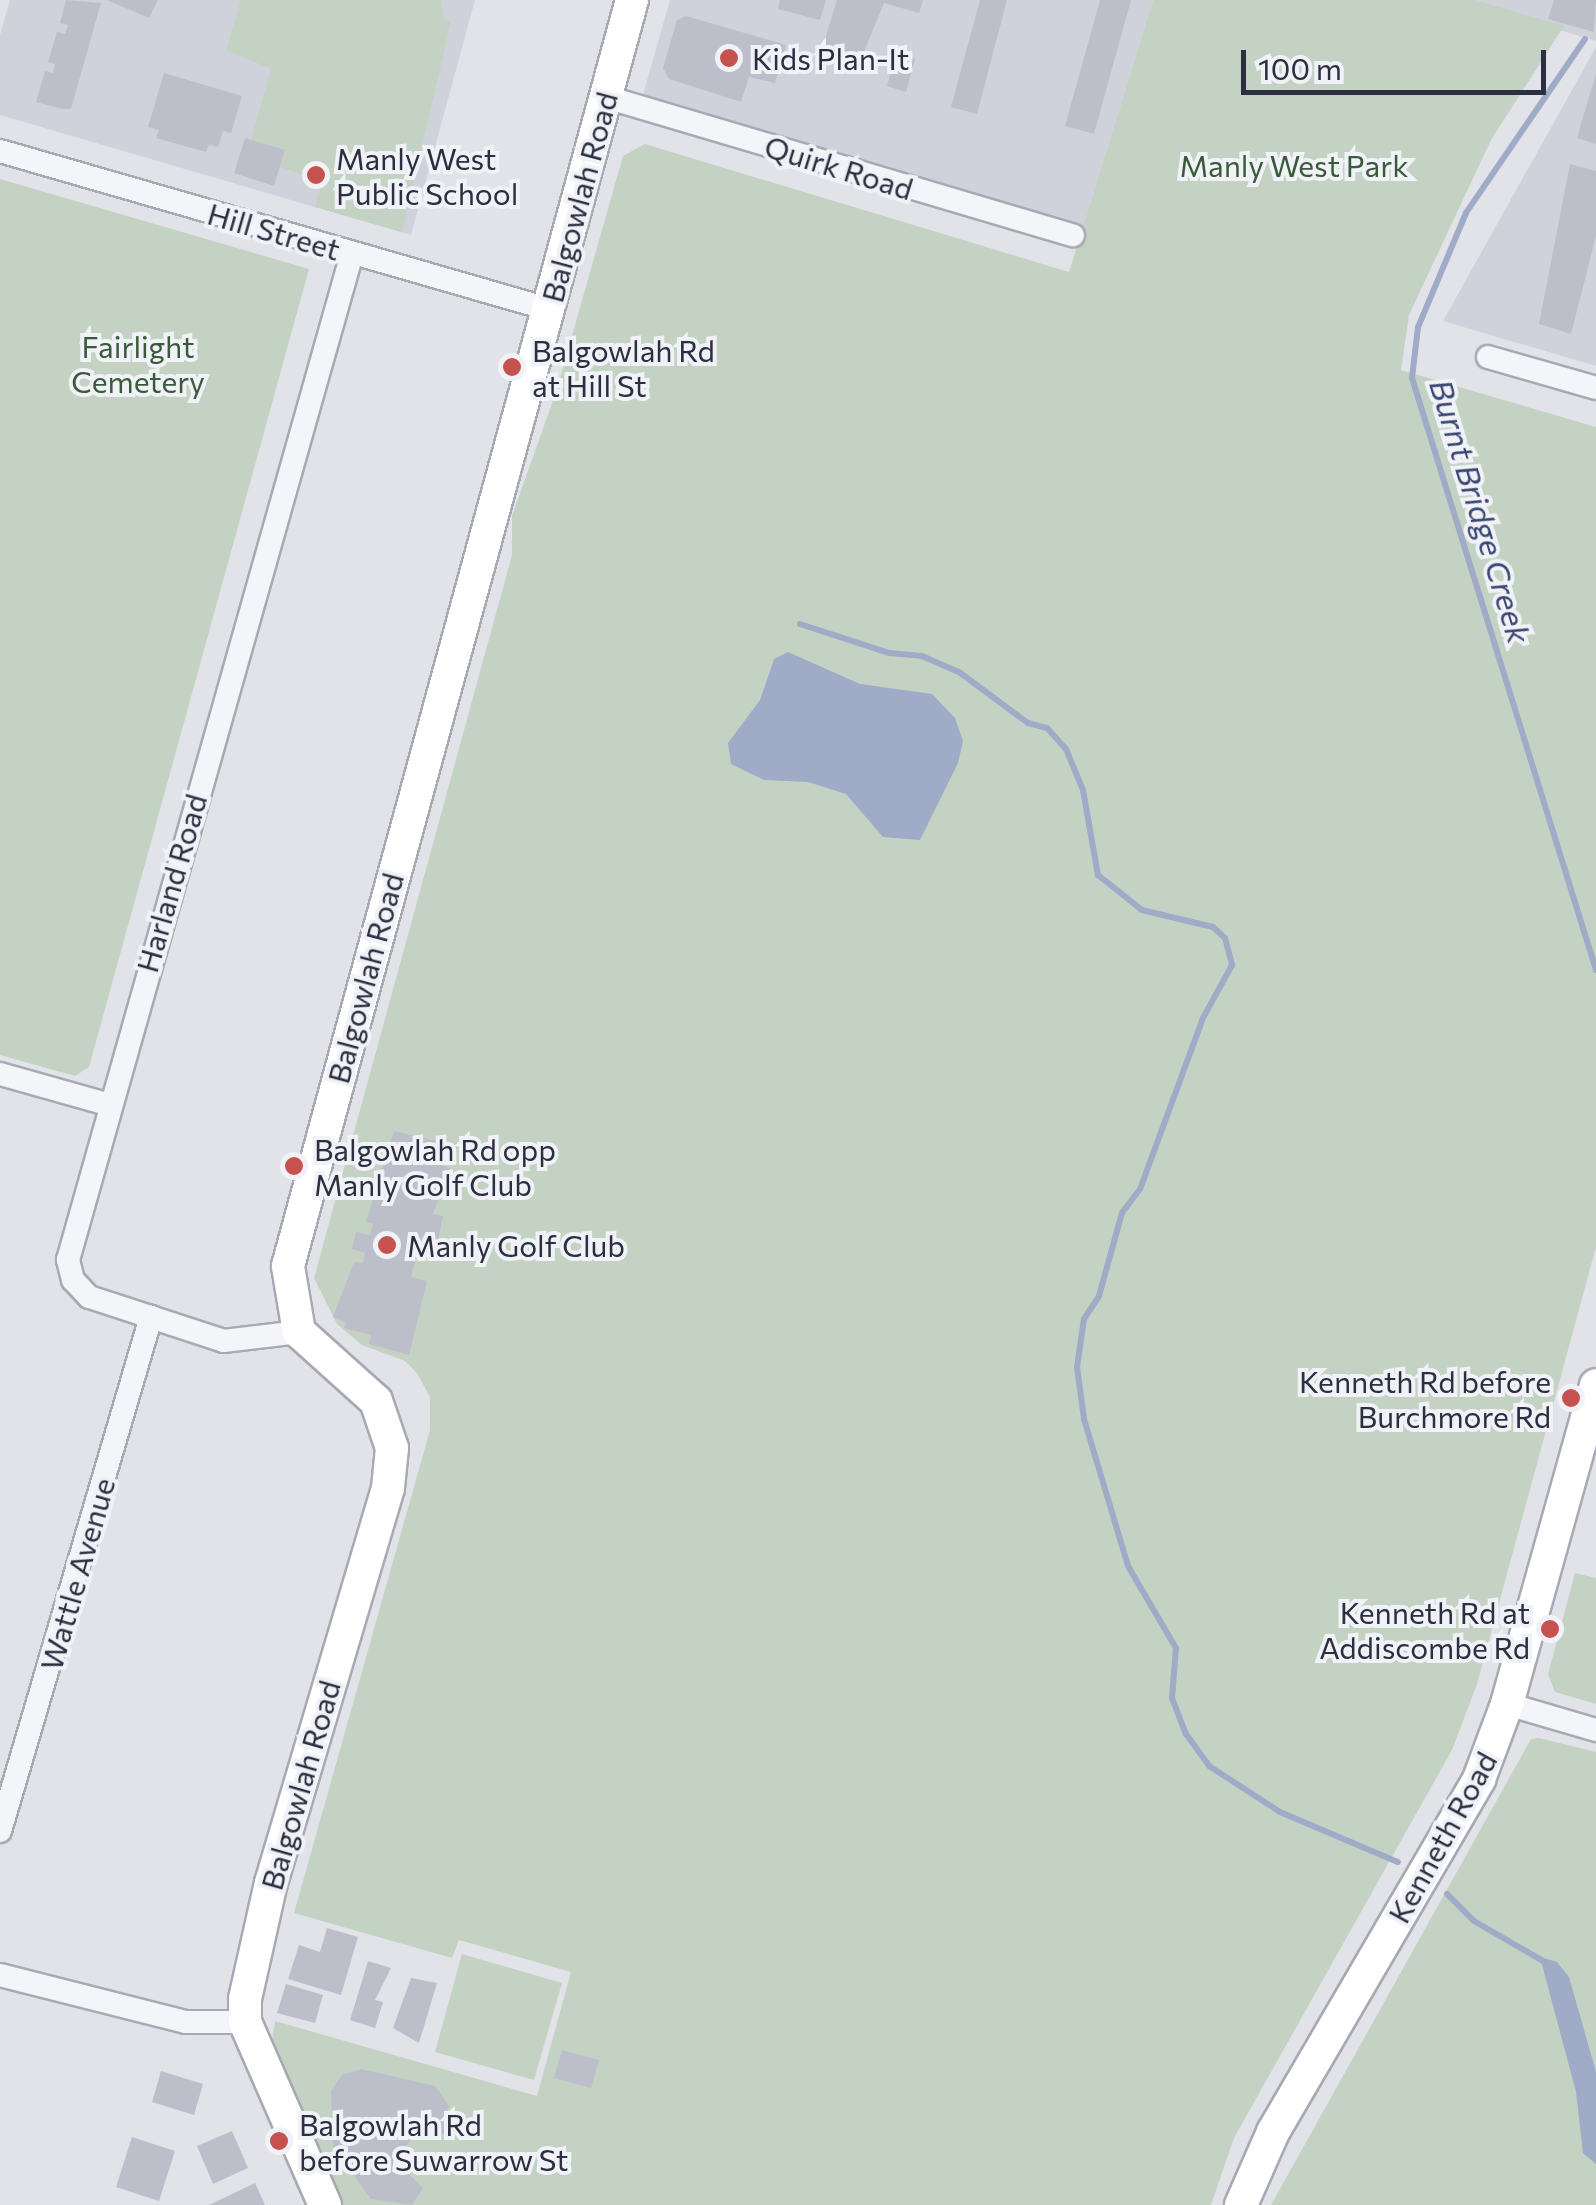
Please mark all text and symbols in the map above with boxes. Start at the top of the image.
scale bar [1246,30,1551,92]
place label: Kids Plan-It [752,40,909,76]
marker: Kids Plan-It [716,45,742,71]
text: 100 m [1258,49,1342,86]
street label: Balgowlah Road [534,88,624,306]
street label: Quirk Road [761,127,917,207]
place label: Manly West Public School [336,140,518,210]
park label: Manly West Park [1180,147,1408,183]
marker: Manly West Public School [305,164,327,186]
street label: Hill Street [204,195,344,267]
park label: Fairlight Cemetery [71,328,205,398]
place label: Balgowlah Rd at Hill St [532,332,715,402]
marker: Balgowlah Rd at Hill St [501,356,523,378]
water label: Burnt Bridge Creek [1423,374,1539,648]
street label: Harland Road [128,790,214,976]
street label: Balgowlah Road [320,869,410,1087]
place label: Balgowlah Rd opp Manly Golf Club [314,1131,556,1202]
marker: Balgowlah Rd opp Manly Golf Club [283,1155,305,1177]
place label: Manly Golf Club [407,1227,625,1263]
marker: Manly Golf Club [376,1234,398,1256]
place label: Kenneth Rd before Burchmore Rd [1299,1363,1551,1434]
marker: Kenneth Rd before Burchmore Rd [1560,1387,1582,1409]
street label: Wattle Avenue [32,1474,122,1674]
place label: Kenneth Rd at Addiscombe Rd [1319,1594,1530,1664]
marker: Kenneth Rd at Addiscombe Rd [1539,1618,1561,1640]
street label: Balgowlah Road [253,1676,347,1894]
street label: Kenneth Road [1380,1745,1504,1929]
place label: Balgowlah Rd before Suwarrow St [299,2106,568,2176]
marker: Balgowlah Rd before Suwarrow St [268,2130,290,2152]

